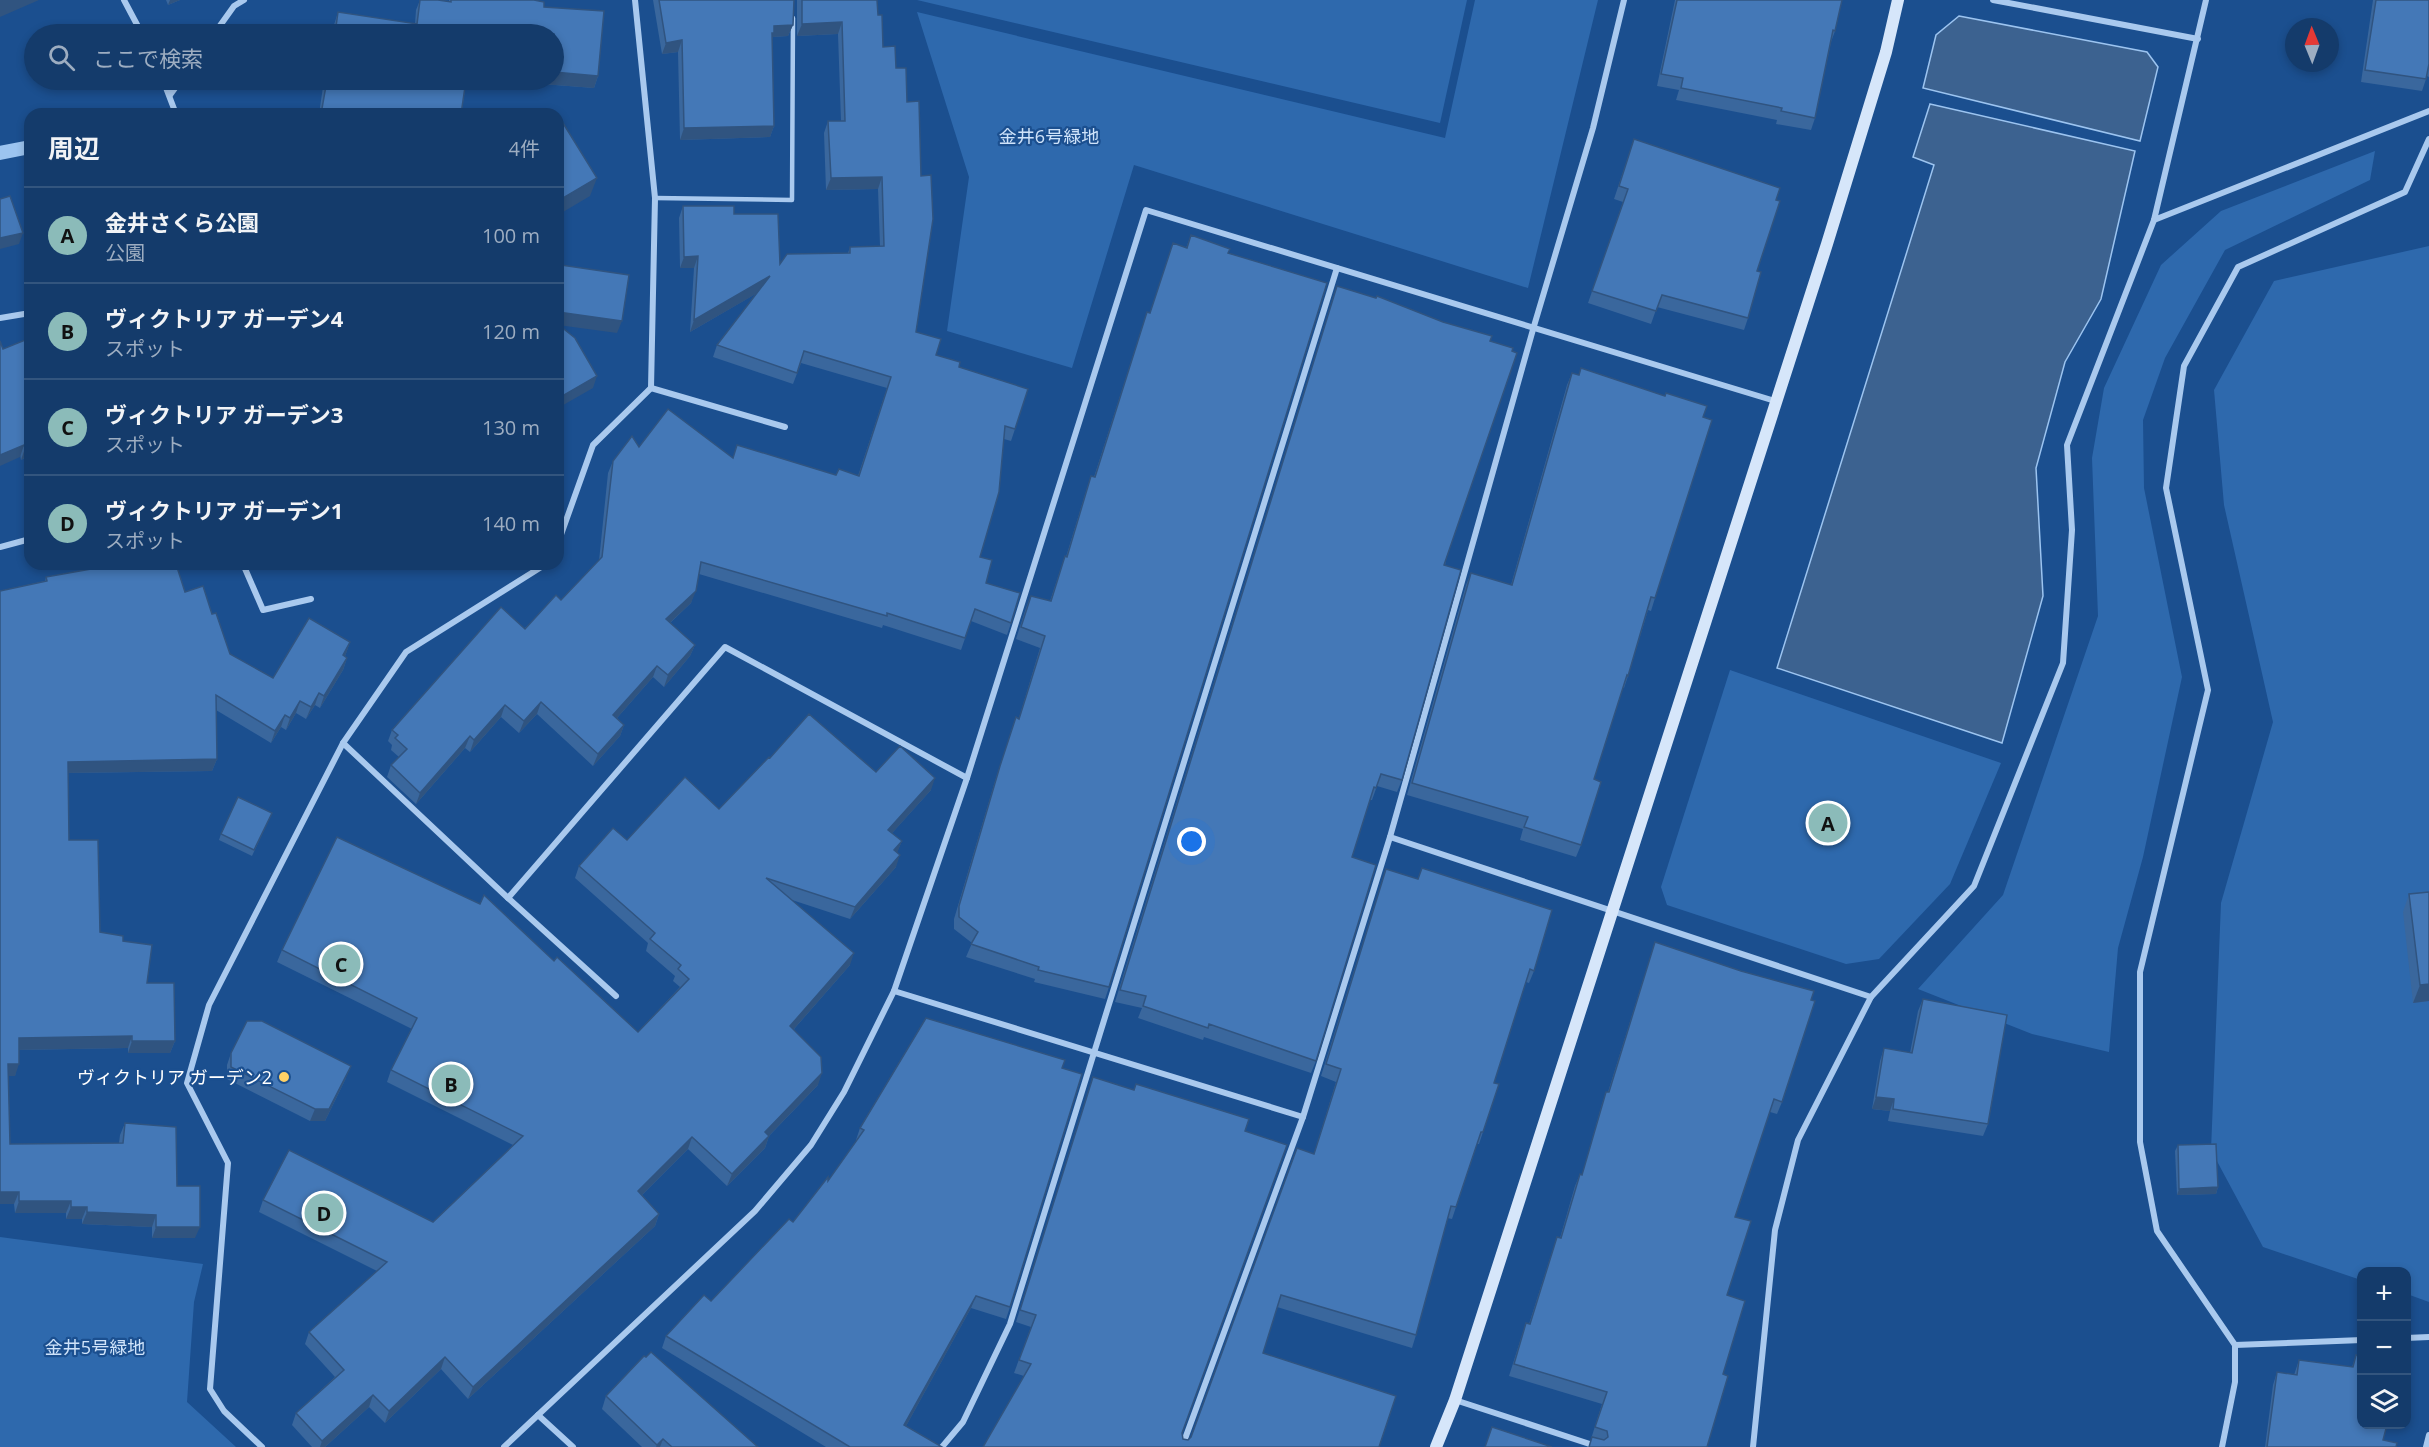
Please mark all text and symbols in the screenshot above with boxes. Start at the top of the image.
north arrow [2285,18,2339,72]
search box [24,24,564,90]
icon: search [45,41,78,74]
text: ここで検索 [93,43,203,73]
park label: 金井6号緑地 [999,124,1099,148]
text: 周辺 [48,130,100,166]
text: 4件 [509,135,540,162]
text: 金井さくら公園 [105,207,259,237]
text: A [61,222,74,249]
text: 100 m [482,222,540,249]
text: 公園 [105,239,145,266]
text: ヴィクトリア ガーデン4 [105,303,343,333]
text: B [61,318,74,345]
text: 120 m [482,318,540,345]
text: スポット [105,335,185,362]
text: ヴィクトリア ガーデン3 [105,399,343,429]
text: C [61,414,74,441]
text: 130 m [482,414,540,441]
text: スポット [105,431,185,458]
text: ヴィクトリア ガーデン1 [105,495,343,525]
text: D [60,510,75,537]
text: 140 m [482,510,540,537]
text: スポット [105,527,185,554]
pin: A [1808,800,1848,846]
your location [1177,827,1206,856]
pin: C [322,942,360,986]
pin: B [432,1062,470,1106]
place label: ヴィクトリア ガーデン2 [77,1065,272,1089]
marker: ヴィクトリア ガーデン2 [277,1070,291,1084]
pin: D [304,1190,344,1236]
map controls [2357,1267,2411,1429]
button: + [2357,1267,2411,1321]
button: − [2357,1321,2411,1375]
park label: 金井5号緑地 [45,1335,145,1359]
button: layers [2357,1375,2411,1429]

